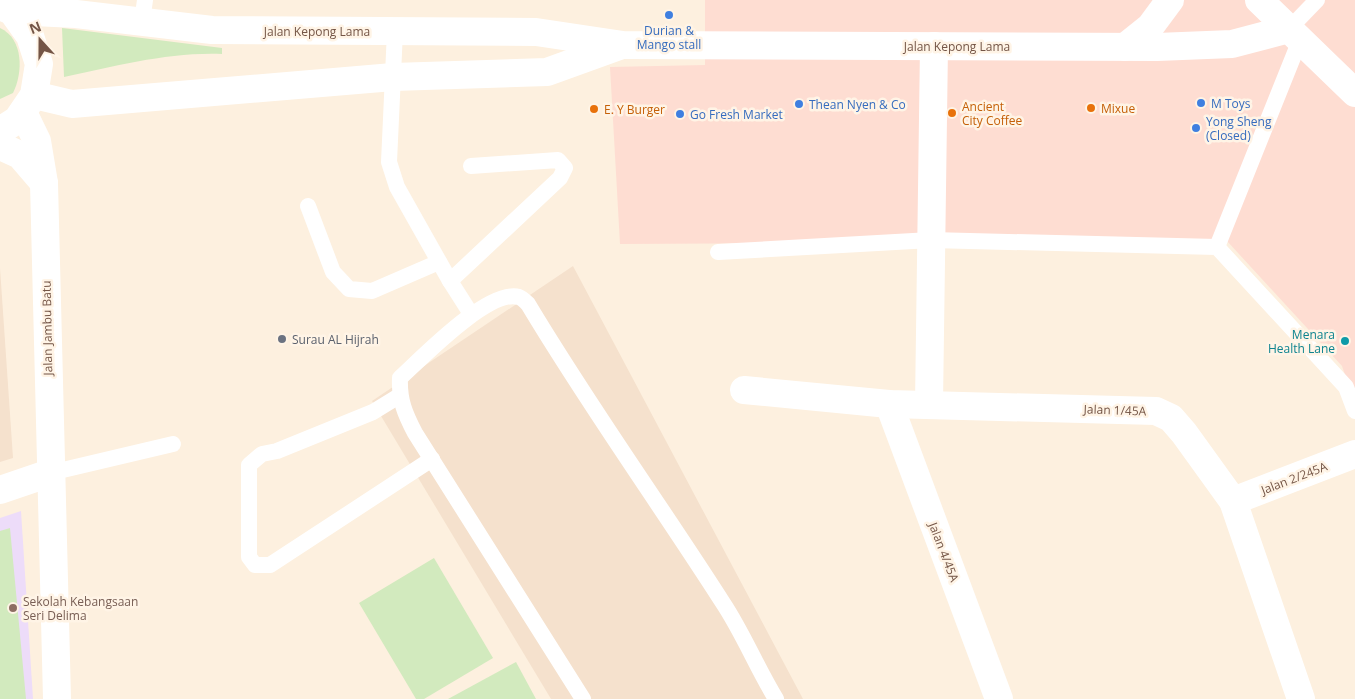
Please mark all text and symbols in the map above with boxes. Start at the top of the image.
marker: Durian & Mango stall [663,9,675,21]
north arrow [15,15,65,65]
text: N [26,16,44,38]
place label: Durian & Mango stall [637,22,701,53]
street label: Jalan Kepong Lama [263,23,370,40]
street label: Jalan Kepong Lama [903,38,1010,55]
place label: M Toys [1211,95,1251,112]
place label: Thean Nyen & Co [809,96,906,113]
marker: M Toys [1195,97,1207,109]
marker: Thean Nyen & Co [793,98,805,110]
place label: Ancient City Coffee [962,98,1023,129]
place label: Mixue [1101,100,1135,117]
place label: E. Y Burger [604,101,665,118]
marker: Mixue [1085,102,1097,114]
marker: E. Y Burger [588,103,600,115]
place label: Go Fresh Market [690,106,783,123]
marker: Ancient City Coffee [946,107,958,119]
marker: Go Fresh Market [674,108,686,120]
place label: Yong Sheng (Closed) [1206,113,1272,144]
marker: Yong Sheng (Closed) [1190,122,1202,134]
street label: Jalan Jambu Batu [38,280,56,377]
place label: Menara Health Lane [1268,326,1335,357]
place label: Surau AL Hijrah [292,331,379,348]
marker: Surau AL Hijrah [276,333,288,345]
marker: Menara Health Lane [1339,335,1351,347]
street label: Jalan 1/45A [1082,400,1147,420]
street label: Jalan 2/245A [1258,457,1330,499]
street label: Jalan 4/45A [924,519,963,585]
place label: Sekolah Kebangsaan Seri Delima [23,593,138,624]
marker: Sekolah Kebangsaan Seri Delima [7,602,19,614]

